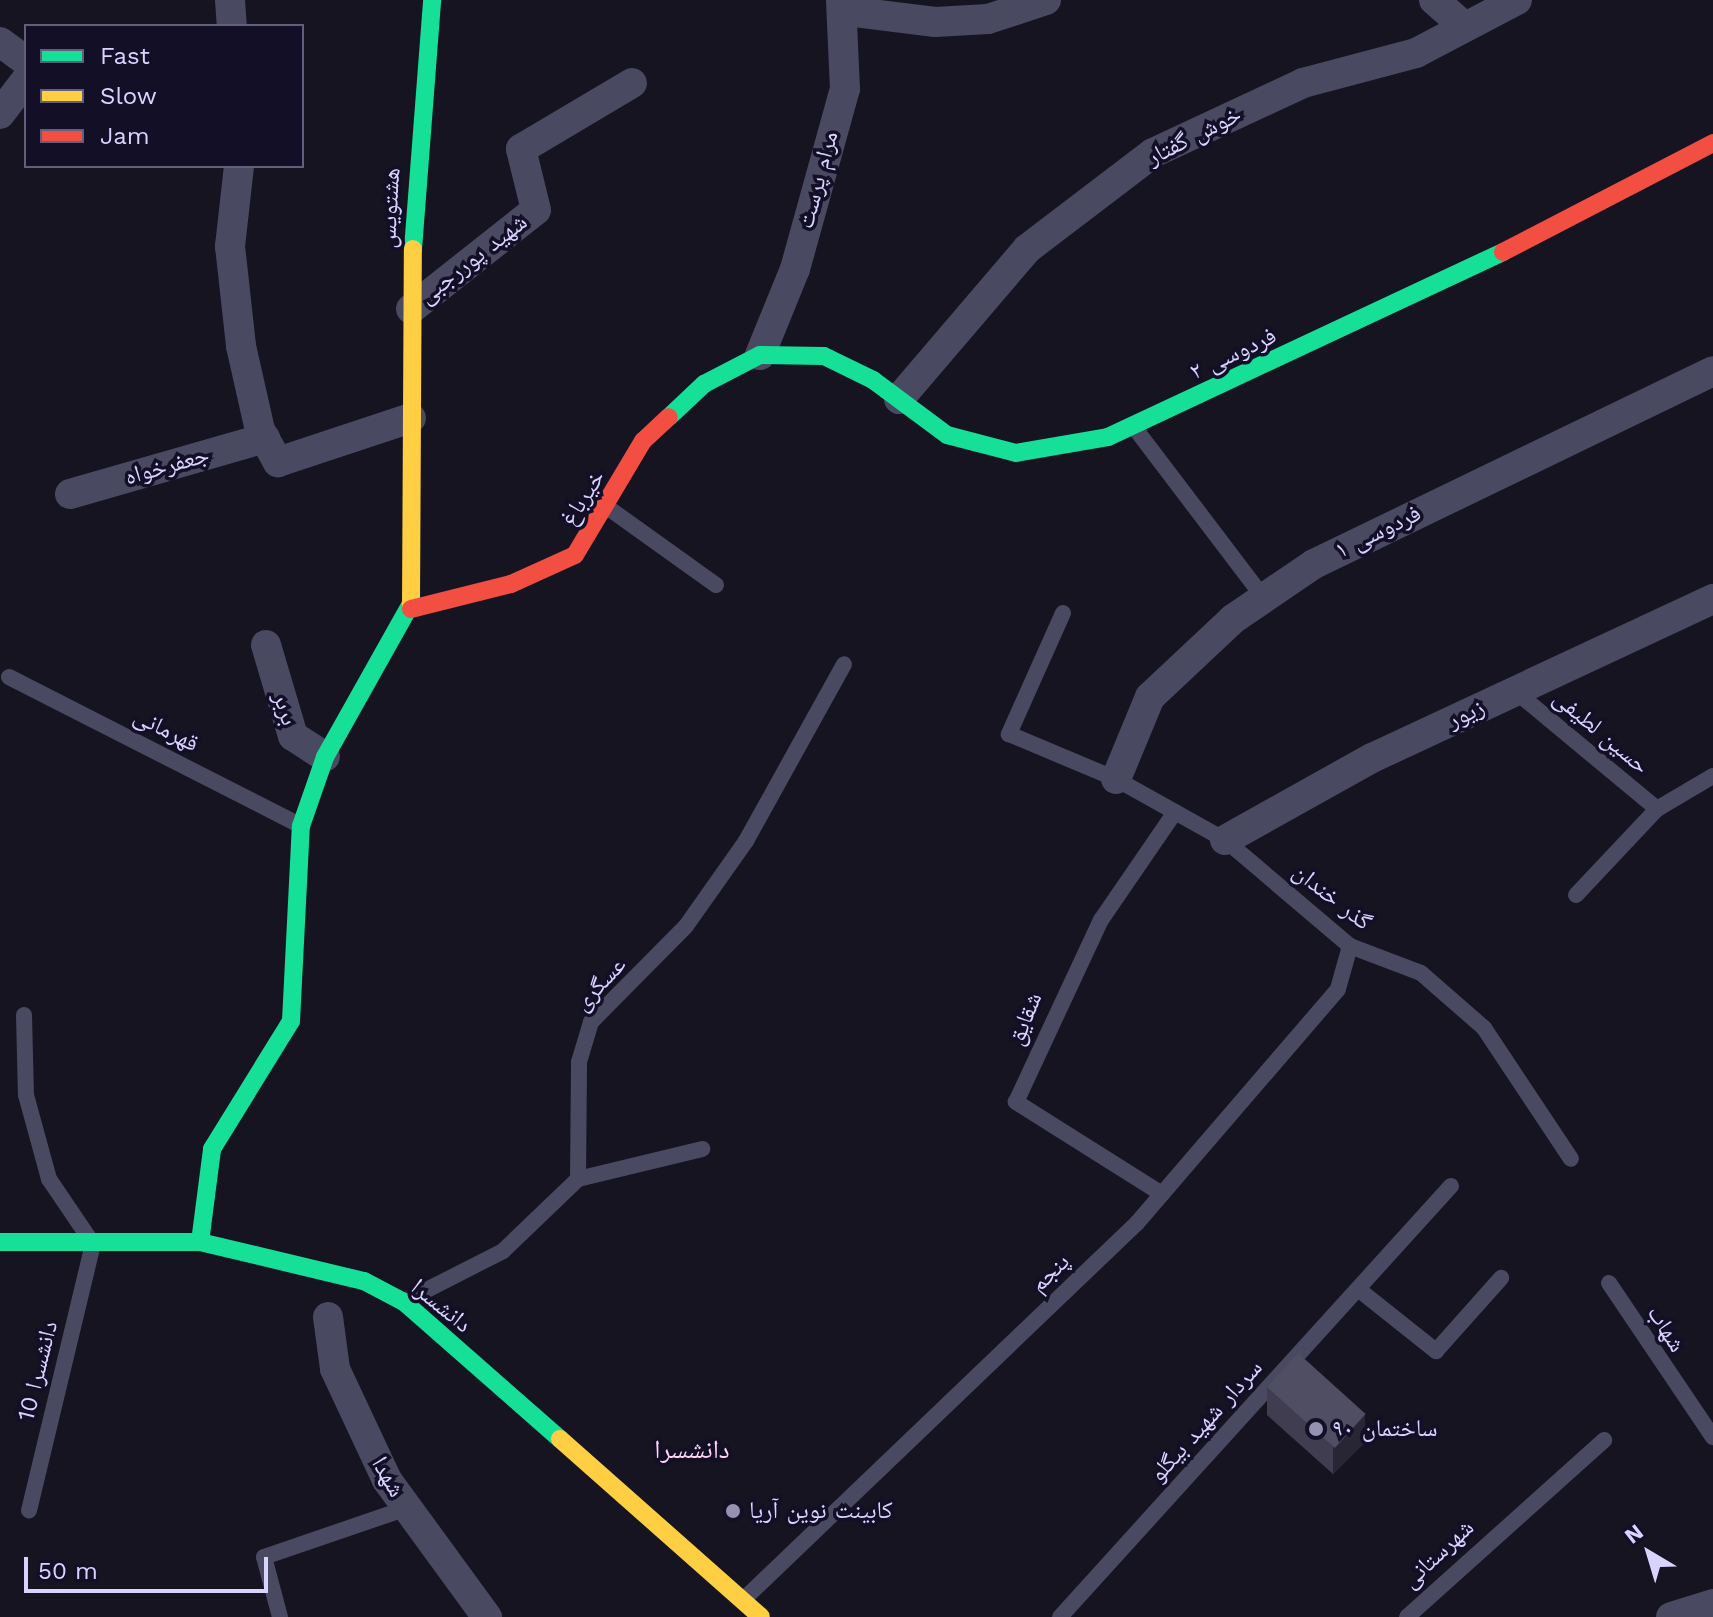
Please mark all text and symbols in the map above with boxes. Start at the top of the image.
legend [24,24,304,168]
text: Fast [100,42,150,70]
text: Slow [100,82,157,110]
street label: خوش گفتار [1142,100,1246,172]
text: Jam [100,122,150,150]
street label: مرام پرست [791,128,845,232]
street label: هشتویس [374,167,406,249]
street label: شهید پوررجبی [413,208,533,310]
street label: فردوسی ۲ [1185,321,1281,387]
street label: جعفرخواه [122,440,212,492]
street label: خیرباغ [554,465,612,531]
street label: فردوسی ۱ [1330,499,1426,565]
street label: حسین لطیفی [1547,683,1655,781]
street label: بربر [266,689,304,729]
street label: زیور [1443,693,1489,735]
street label: قهرمانی [129,702,203,758]
street label: گذر خندان [1287,857,1377,937]
street label: عسگری [568,951,632,1017]
street label: شقایق [1001,988,1049,1050]
street label: پنجم [1024,1247,1076,1299]
street label: دانشسرا [405,1273,477,1339]
street label: شهاب [1641,1300,1691,1358]
street label: دانشسرا 10 [12,1318,64,1424]
street label: سردار شهید بیگلو [1143,1354,1269,1488]
place label: ساختمان ۹۰ [1332,1415,1438,1443]
marker: ساختمان ۹۰ [1307,1420,1325,1438]
district label: دانشسرا [654,1434,730,1466]
street label: شهدا [365,1452,411,1502]
place label: کابینت نوین آریا [749,1497,893,1525]
marker: کابینت نوین آریا [724,1502,742,1520]
street label: شهرستانی [1396,1513,1480,1595]
north arrow [1609,1513,1689,1593]
text: N [1620,1519,1648,1549]
scale bar [28,1541,272,1591]
text: 50 m [38,1557,98,1585]

